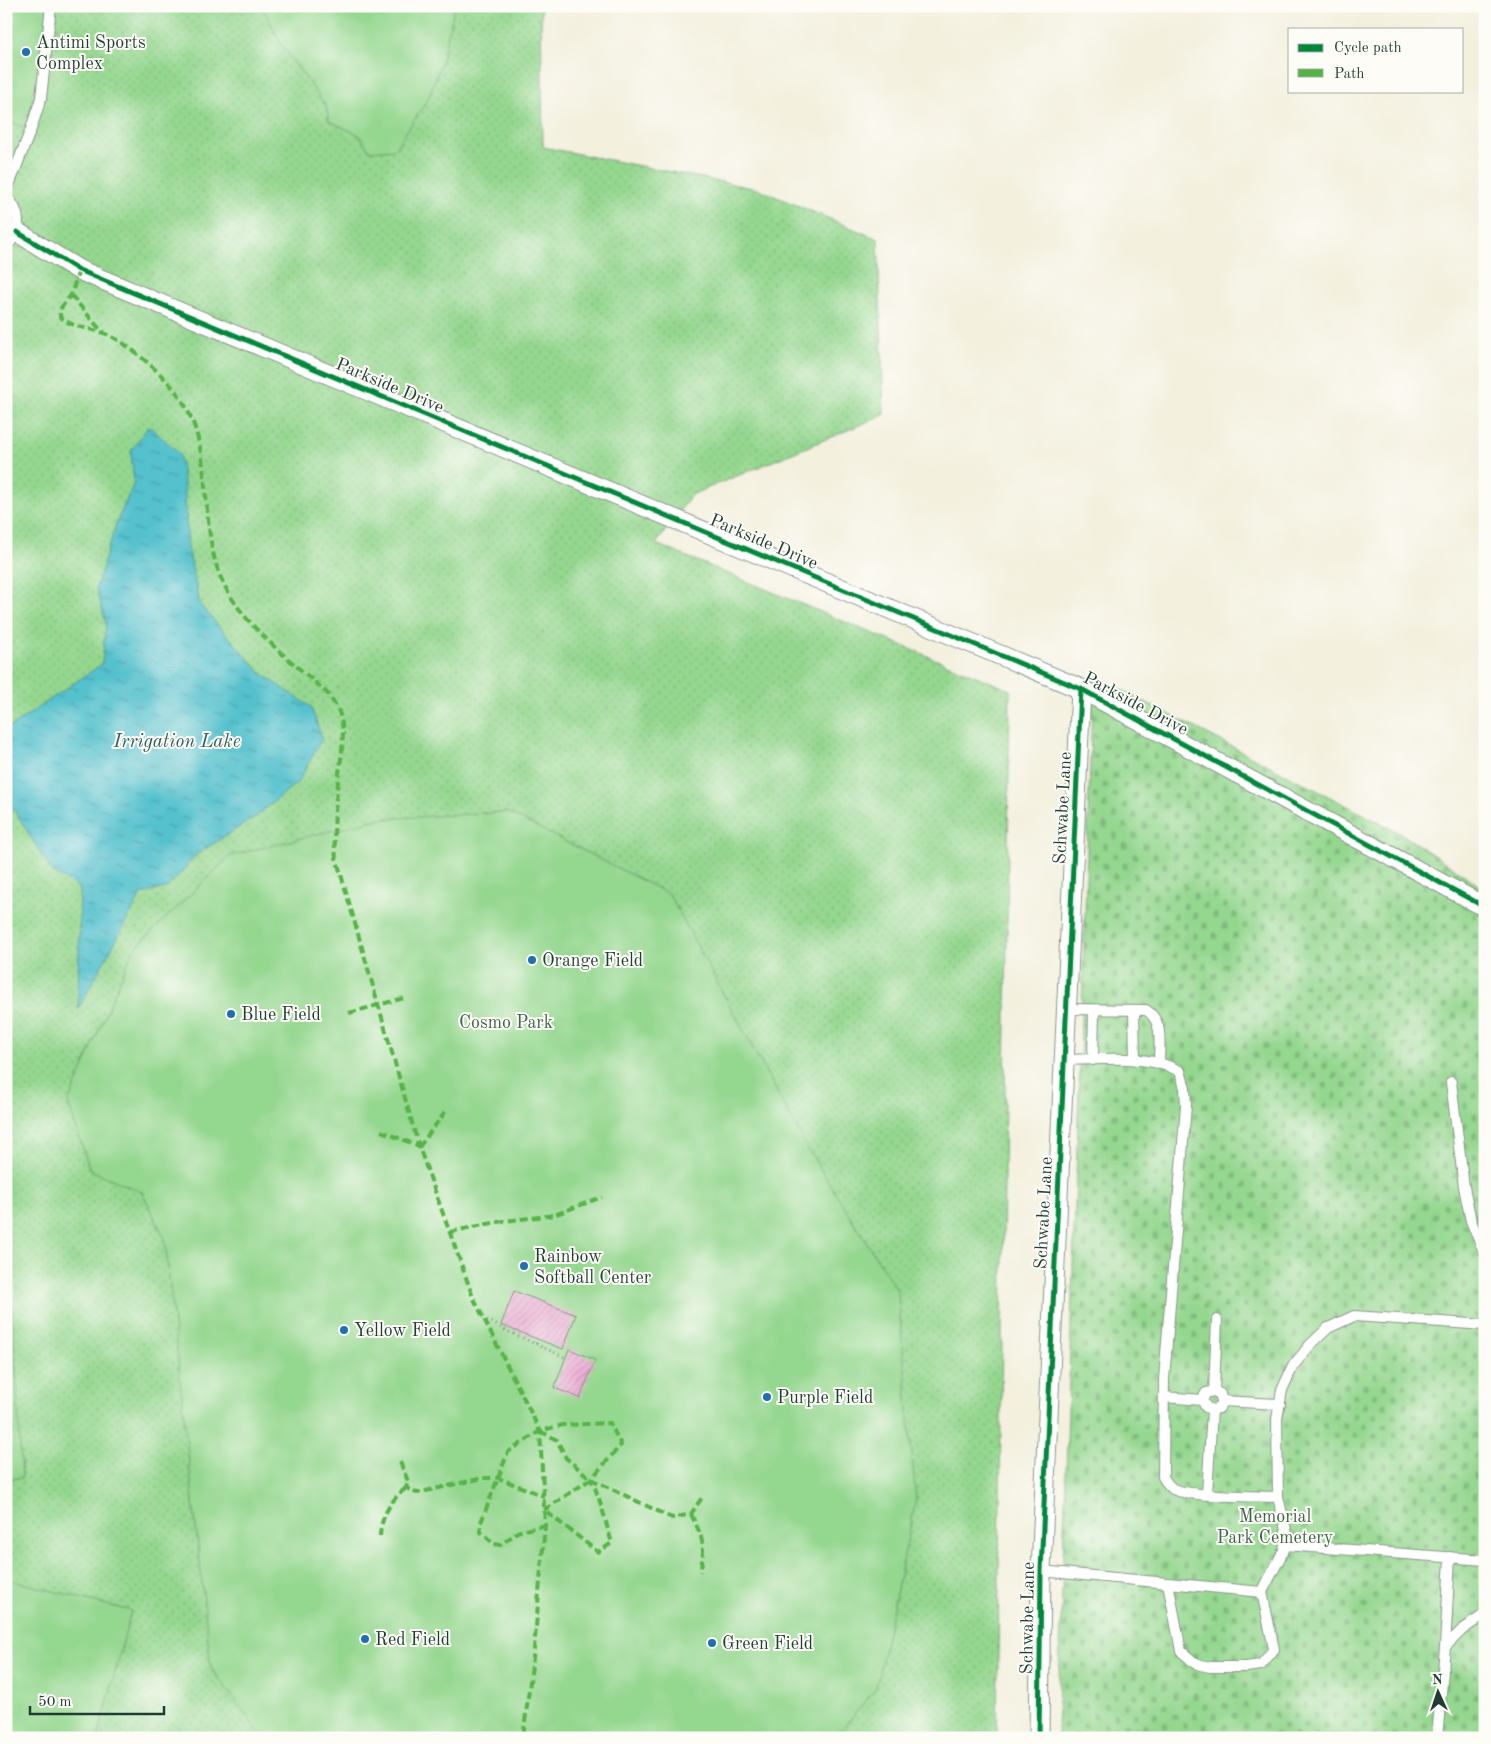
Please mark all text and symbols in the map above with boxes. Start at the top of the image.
legend [1288,28,1464,92]
place label: Antimi Sports Complex [36,34,146,73]
text: Cycle path [1334,41,1402,56]
marker: Antimi Sports Complex [20,46,32,58]
text: Path [1334,67,1364,82]
street label: Parkside Drive [333,355,446,417]
street label: Parkside Drive [707,511,820,573]
street label: Parkside Drive [1080,669,1191,739]
water label: Irrigation Lake [112,733,241,752]
street label: Schwabe Lane [1051,751,1075,865]
place label: Orange Field [542,952,643,970]
marker: Orange Field [526,954,538,966]
place label: Blue Field [241,1006,321,1024]
marker: Blue Field [225,1008,237,1020]
park label: Cosmo Park [459,1014,553,1032]
street label: Schwabe Lane [1032,1156,1056,1270]
place label: Rainbow Softball Center [534,1248,652,1287]
marker: Rainbow Softball Center [518,1260,530,1272]
place label: Yellow Field [354,1322,451,1340]
marker: Yellow Field [338,1324,350,1336]
place label: Purple Field [777,1389,873,1407]
marker: Purple Field [761,1391,773,1403]
park label: Memorial Park Cemetery [1217,1508,1334,1547]
street label: Schwabe Lane [1018,1562,1038,1674]
place label: Red Field [375,1631,450,1649]
marker: Red Field [359,1633,371,1645]
place label: Green Field [722,1635,813,1653]
marker: Green Field [706,1637,718,1649]
north arrow [1414,1666,1464,1716]
text: N [1432,1673,1443,1687]
scale bar [30,1684,164,1716]
text: 50 m [38,1695,72,1710]

